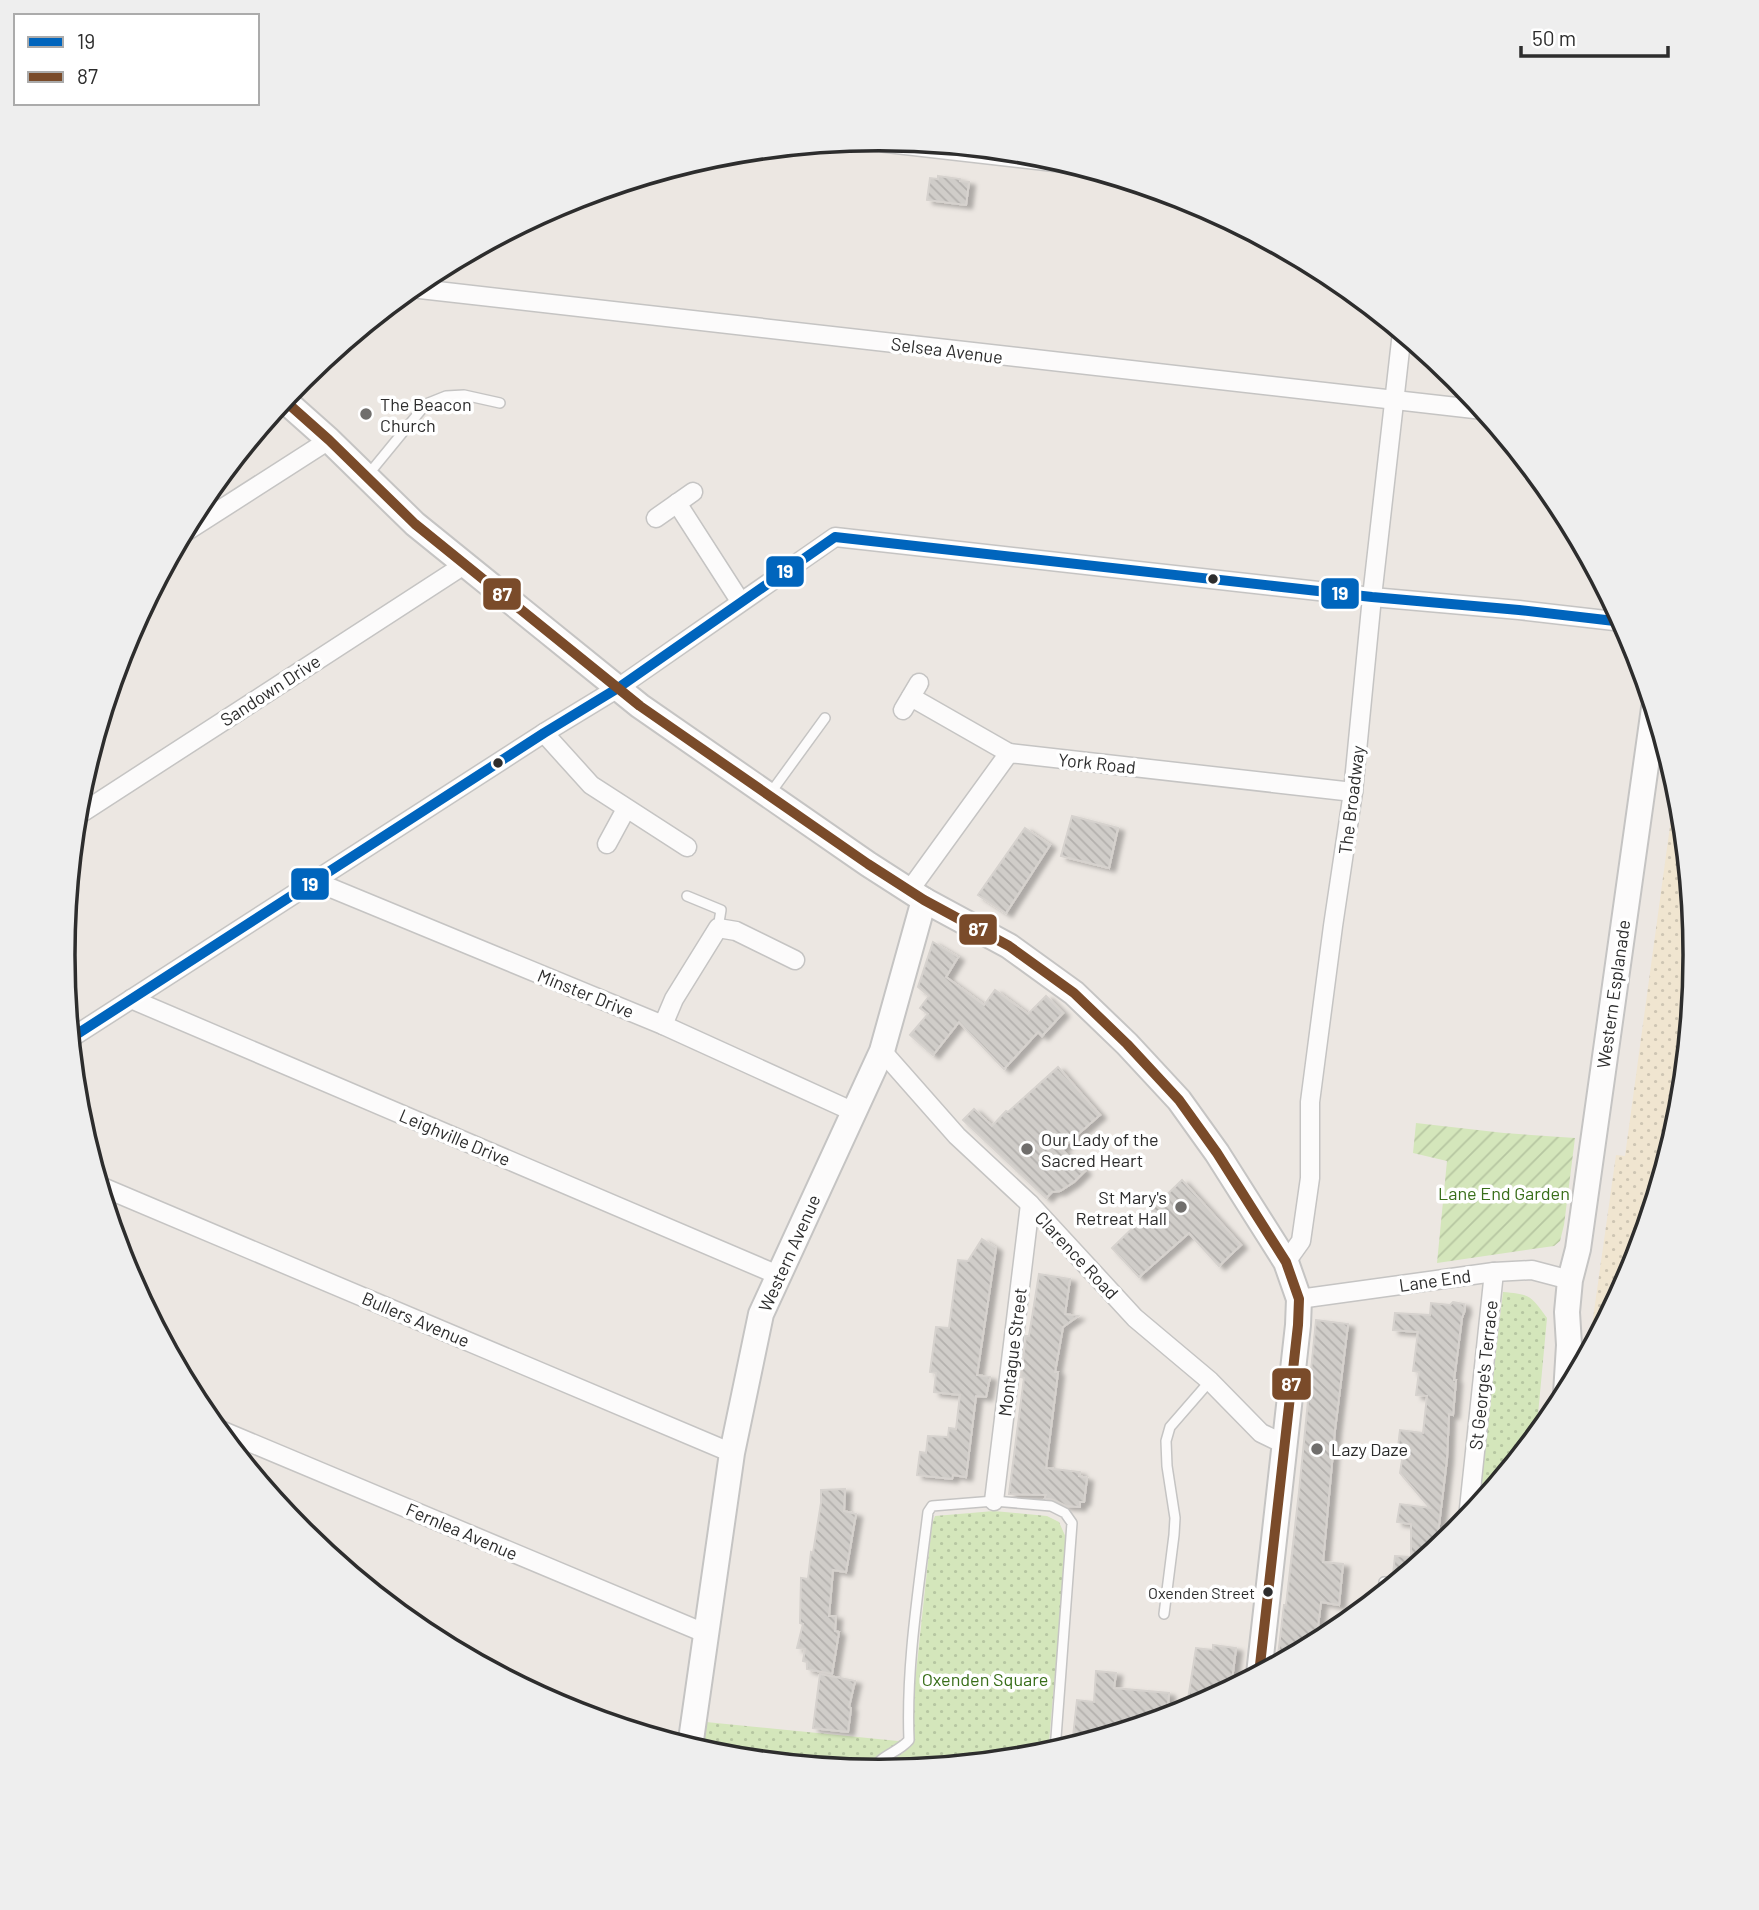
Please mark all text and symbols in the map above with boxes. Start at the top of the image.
legend [14,14,259,105]
scale bar [1521,14,1668,58]
text: 50 m [1532,25,1576,50]
text: 19 [77,28,95,53]
text: 87 [77,63,98,88]
street label: Selsea Avenue [890,332,1004,368]
place label: The Beacon Church [380,393,472,436]
marker: The Beacon Church [358,406,374,422]
line badge: 19 [765,555,805,588]
text: 19 [777,559,793,582]
unlabelled marker [1206,572,1220,586]
line badge: 87 [482,577,522,611]
line badge: 19 [1320,577,1360,610]
text: 19 [1332,581,1348,604]
text: 87 [492,582,512,605]
street label: Sandown Drive [216,649,324,731]
street label: The Broadway [1333,744,1369,856]
street label: York Road [1057,748,1137,778]
unlabelled marker [491,756,505,770]
line badge: 19 [290,867,330,901]
text: 19 [302,872,318,895]
line badge: 87 [958,913,998,946]
text: 87 [968,917,988,940]
street label: Western Esplanade [1592,918,1634,1070]
street label: Minster Drive [535,964,637,1022]
street label: Leighville Drive [396,1104,514,1170]
place label: Our Lady of the Sacred Heart [1041,1128,1159,1171]
marker: Our Lady of the Sacred Heart [1019,1141,1035,1157]
park label: Lane End Garden [1438,1182,1570,1204]
place label: St Mary's Retreat Hall [1076,1186,1167,1229]
street label: Western Avenue [753,1191,825,1315]
marker: St Mary's Retreat Hall [1173,1199,1189,1215]
street label: Clarence Road [1031,1206,1123,1304]
street label: Lane End [1398,1264,1472,1296]
street label: Montague Street [993,1286,1031,1418]
street label: Bullers Avenue [359,1287,473,1351]
street label: St George's Terrace [1464,1299,1502,1451]
line badge: 87 [1271,1367,1312,1401]
text: 87 [1281,1372,1301,1395]
place label: Lazy Daze [1331,1438,1408,1460]
marker: Lazy Daze [1309,1441,1325,1457]
street label: Fernlea Avenue [403,1498,521,1564]
place label: Oxenden Street [1148,1583,1255,1602]
marker: Oxenden Street [1261,1585,1275,1599]
park label: Oxenden Square [922,1668,1048,1690]

